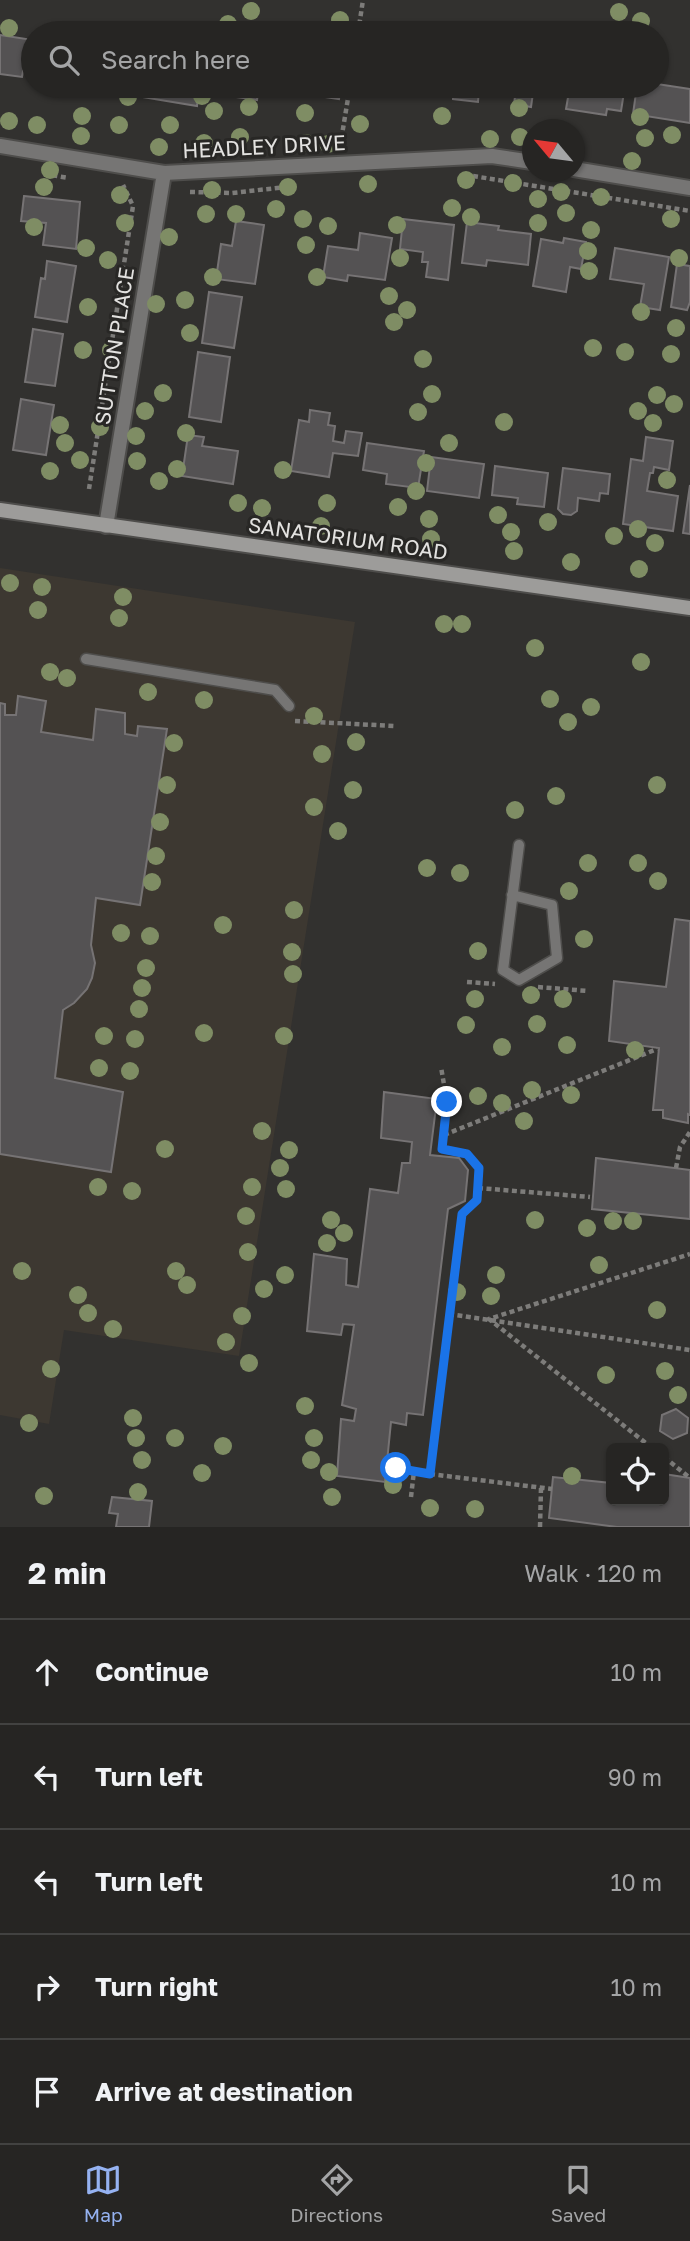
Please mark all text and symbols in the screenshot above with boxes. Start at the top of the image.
search box [21,21,669,98]
icon: search [45,41,83,79]
text: Search here [101,44,250,75]
north arrow [522,119,585,182]
street label: HEADLEY DRIVE [182,129,346,163]
street label: SUTTON PLACE [89,265,139,427]
street label: SANATORIUM ROAD [246,511,450,565]
route end [431,1086,462,1117]
map controls [606,1443,669,1506]
button: locate [606,1443,669,1506]
route start [380,1452,411,1483]
text: 2 min [28,1555,106,1591]
text: Walk · 120 m [524,1559,662,1587]
icon: ahead [28,1653,66,1691]
text: Continue [95,1656,209,1687]
text: 10 m [610,1658,662,1686]
icon: left [28,1758,66,1796]
text: Turn left [95,1761,203,1792]
text: 90 m [608,1763,662,1791]
icon: left [28,1863,66,1901]
text: Turn left [95,1866,203,1897]
text: 10 m [610,1868,662,1896]
icon: right [28,1968,66,2006]
text: Turn right [95,1971,218,2002]
text: 10 m [610,1973,662,2001]
icon: arrive [28,2073,66,2111]
text: Arrive at destination [95,2076,353,2107]
tab: Map [84,2161,123,2226]
tab: Directions [290,2161,383,2226]
tab: Saved [551,2161,606,2226]

